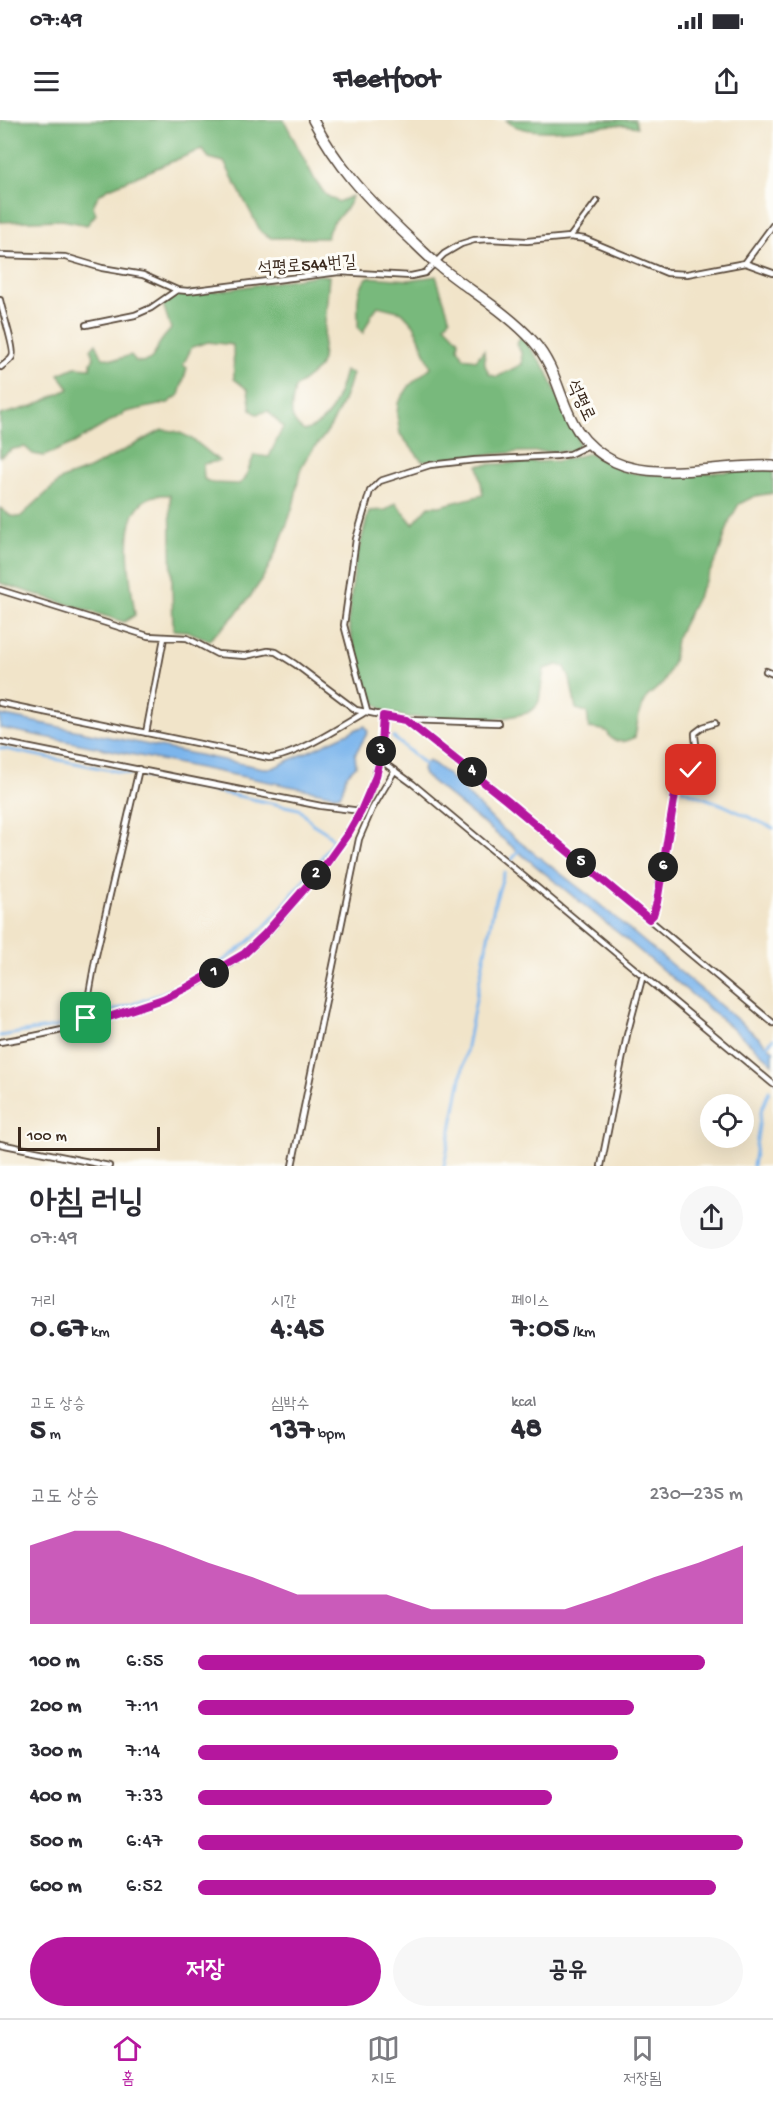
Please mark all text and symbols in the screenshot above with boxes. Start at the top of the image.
text: 07:49 [30,8,82,34]
icon: menu [30,65,63,98]
text: Fleetfoot [334,65,439,97]
icon: share [710,65,743,98]
street label: 석평로544번길 [257,253,358,280]
street label: 석평로 [561,377,598,425]
pin: 3 [366,736,396,766]
text: 3 [377,741,385,760]
pin [665,744,716,795]
icon: check [674,753,707,786]
pin: 4 [457,757,487,787]
text: 4 [468,762,476,781]
pin: 5 [566,848,596,878]
pin: 6 [648,852,678,882]
text: 5 [577,853,585,872]
text: 6 [659,857,667,876]
pin: 2 [301,860,331,890]
text: 2 [312,865,320,884]
pin: 1 [199,958,229,988]
text: 1 [211,963,217,982]
pin [60,992,111,1043]
icon: arrive [69,1001,102,1034]
map controls [700,1094,754,1148]
button: locate [700,1094,754,1148]
scale bar [18,1124,160,1152]
text: 100 m [27,1128,67,1147]
text: 아침 러닝 [30,1186,144,1224]
button: share [680,1186,743,1249]
text: 07:49 [30,1228,78,1251]
text: 거리 [30,1294,56,1313]
text: 시간 [271,1294,296,1313]
text: 페이스 [511,1294,550,1313]
text: 0.67 [30,1313,87,1348]
text: 4:45 [271,1313,324,1348]
text: 7:05 [511,1313,569,1348]
text: km [87,1324,110,1343]
text: /km [569,1324,595,1343]
text: kcal [511,1394,536,1413]
text: 고도 상승 [30,1396,85,1415]
text: 심박수 [271,1396,309,1415]
text: 48 [511,1413,542,1448]
text: 5 [30,1415,46,1450]
text: 137 [271,1415,314,1450]
text: m [46,1426,61,1445]
text: bpm [314,1426,345,1445]
text: 230–235 m [650,1484,743,1507]
text: 고도 상승 [30,1487,99,1510]
text: 100 m [30,1651,80,1674]
text: 6:55 [126,1651,163,1674]
text: 200 m [30,1696,81,1719]
text: 7:11 [126,1696,159,1719]
text: 300 m [30,1741,82,1764]
text: 7:14 [126,1741,160,1764]
text: 400 m [30,1786,81,1809]
text: 7:33 [126,1786,163,1809]
text: 500 m [30,1831,82,1854]
text: 6:47 [126,1831,162,1854]
text: 600 m [30,1876,82,1899]
text: 6:52 [126,1876,163,1899]
button: 저장 [30,1937,381,2006]
button: 공유 [393,1937,743,2006]
tab: 홈 [111,2032,144,2090]
tab: 지도 [367,2032,400,2090]
tab: 저장됨 [623,2032,662,2090]

